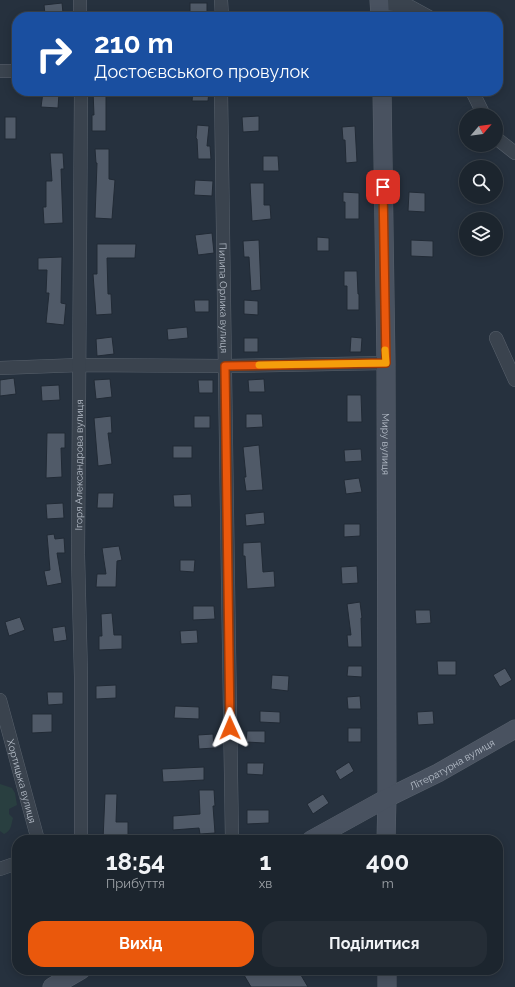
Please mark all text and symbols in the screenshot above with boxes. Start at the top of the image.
text: 210 m [94,27,174,60]
icon: right [28,28,80,80]
text: Достоєвського провулок [94,61,310,82]
north arrow [459,108,503,152]
map controls [459,108,503,256]
button: search [459,160,503,204]
pin [366,170,400,204]
icon: arrive [372,176,394,198]
button: layers [459,212,503,256]
street label: Пилипа Орлика вулиця [218,243,230,353]
street label: Ігоря Александрова вулиця [73,400,85,531]
street label: Миру вулиця [381,413,392,475]
position arrow [209,707,251,749]
street label: Літературна вулиця [407,736,496,792]
street label: Хортицька вулиця [5,738,39,824]
text: 18:54 [106,847,165,876]
text: 1 [260,847,271,876]
text: 400 [366,847,409,876]
text: Прибуття [106,876,165,891]
text: хв [259,876,272,891]
text: m [382,876,394,891]
button: Вихід [28,921,254,967]
button: Поділитися [262,921,487,967]

